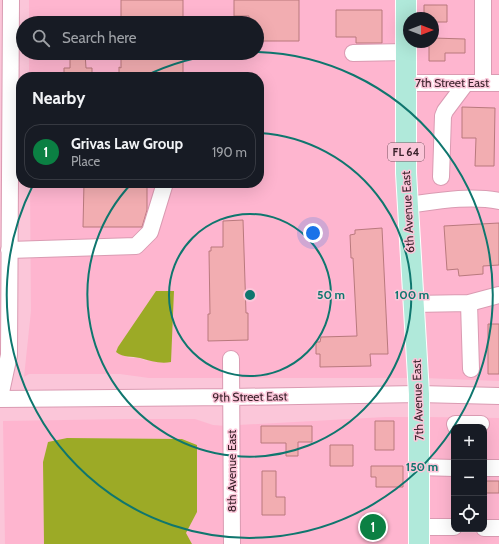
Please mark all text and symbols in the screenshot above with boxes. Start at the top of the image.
north arrow [403,12,439,48]
search box [16,16,264,60]
icon: search [30,27,52,49]
text: Search here [62,29,137,47]
street label: 7th Street East [415,75,489,90]
text: Nearby [32,88,85,108]
text: Grivas Law Group [71,135,183,153]
road number: FL 64 [388,143,424,161]
text: 1 [44,144,48,160]
text: 190 m [212,144,247,160]
text: Place [71,153,100,169]
street label: 6th Avenue East [398,171,417,253]
your location [303,223,323,243]
text: 50 m [317,287,345,302]
text: 100 m [395,287,429,302]
centre of rings [243,288,257,302]
street label: 7th Avenue East [409,359,426,441]
street label: 9th Street East [212,388,288,405]
map controls [451,424,487,532]
button: + [451,424,487,460]
street label: 8th Avenue East [224,430,239,512]
text: 150 m [406,459,438,474]
button: − [451,460,487,496]
button: locate [451,496,487,532]
pin: 1 [360,512,386,542]

